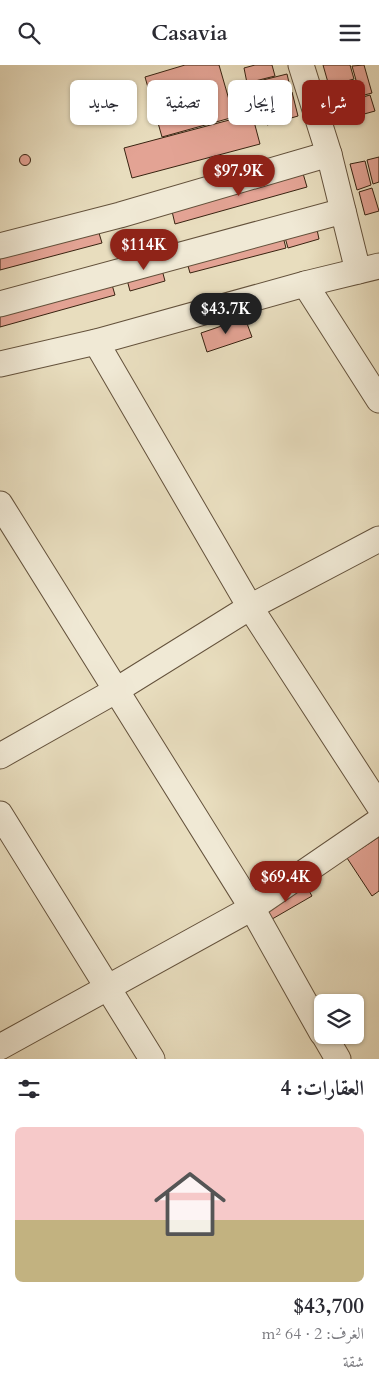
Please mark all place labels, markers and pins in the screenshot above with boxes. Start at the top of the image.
pin: $97.9K [198,155,280,197]
pin: $114K [109,229,179,271]
pin: $43.7K [185,293,267,335]
pin: $69.4K [245,861,327,903]

